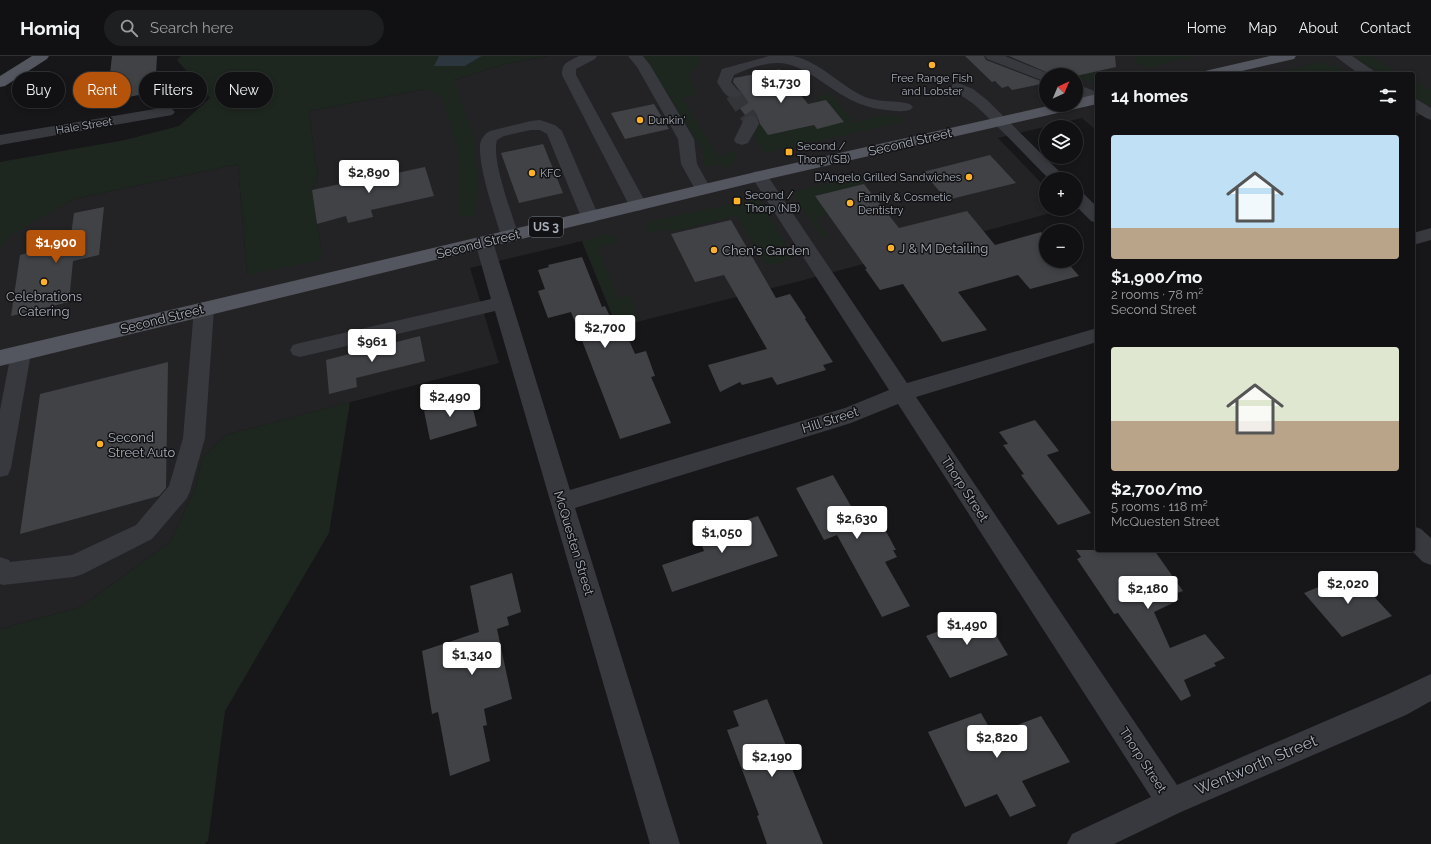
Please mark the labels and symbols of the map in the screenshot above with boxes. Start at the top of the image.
marker: Free Range Fish and Lobster [927,60,937,70]
north arrow [1039,68,1083,112]
pin: $1,730 [748,70,814,104]
place label: Free Range Fish and Lobster [891,72,973,98]
place label: Dunkin' [648,114,686,127]
street label: Hale Street [55,115,113,137]
marker: Dunkin' [635,115,645,125]
street label: Second Street [867,125,954,159]
place label: Second / Thorp (SB) [797,140,850,166]
marker: Second / Thorp (SB) [784,147,794,157]
pin: $2,890 [336,160,402,194]
place label: KFC [540,167,561,180]
marker: KFC [527,168,537,178]
place label: D'Angelo Grilled Sandwiches [815,171,961,184]
marker: D'Angelo Grilled Sandwiches [964,172,974,182]
place label: Second / Thorp (NB) [745,189,800,215]
place label: Family & Cosmetic Dentistry [858,191,952,217]
marker: Second / Thorp (NB) [732,196,742,206]
marker: Family & Cosmetic Dentistry [845,198,855,208]
road number: US 3 [529,217,563,237]
street label: Second Street [435,226,522,262]
pin: $1,900 [23,230,89,264]
place label: J & M Detailing [899,241,988,256]
place label: Chen's Garden [722,243,810,258]
marker: J & M Detailing [886,243,896,253]
marker: Chen's Garden [709,245,719,255]
marker: Celebrations Catering [39,277,49,287]
place label: Celebrations Catering [6,289,82,319]
street label: Second Street [119,301,206,337]
pin: $2,700 [572,315,638,349]
pin: $961 [348,329,396,363]
pin: $2,490 [417,384,483,418]
street label: Hill Street [800,404,861,436]
place label: Second Street Auto [108,430,176,460]
marker: Second Street Auto [95,439,105,449]
street label: Thorp Street [938,453,992,525]
street label: McQuesten Street [551,489,597,598]
pin: $2,630 [824,506,890,540]
pin: $1,050 [689,520,755,554]
pin: $2,020 [1315,571,1381,605]
pin: $2,180 [1115,576,1181,610]
pin: $1,490 [934,612,1000,646]
pin: $1,340 [439,642,505,676]
street label: Thorp Street [1116,724,1170,796]
pin: $2,820 [964,725,1030,759]
street label: Wentworth Street [1192,730,1320,799]
pin: $2,190 [739,744,805,778]

